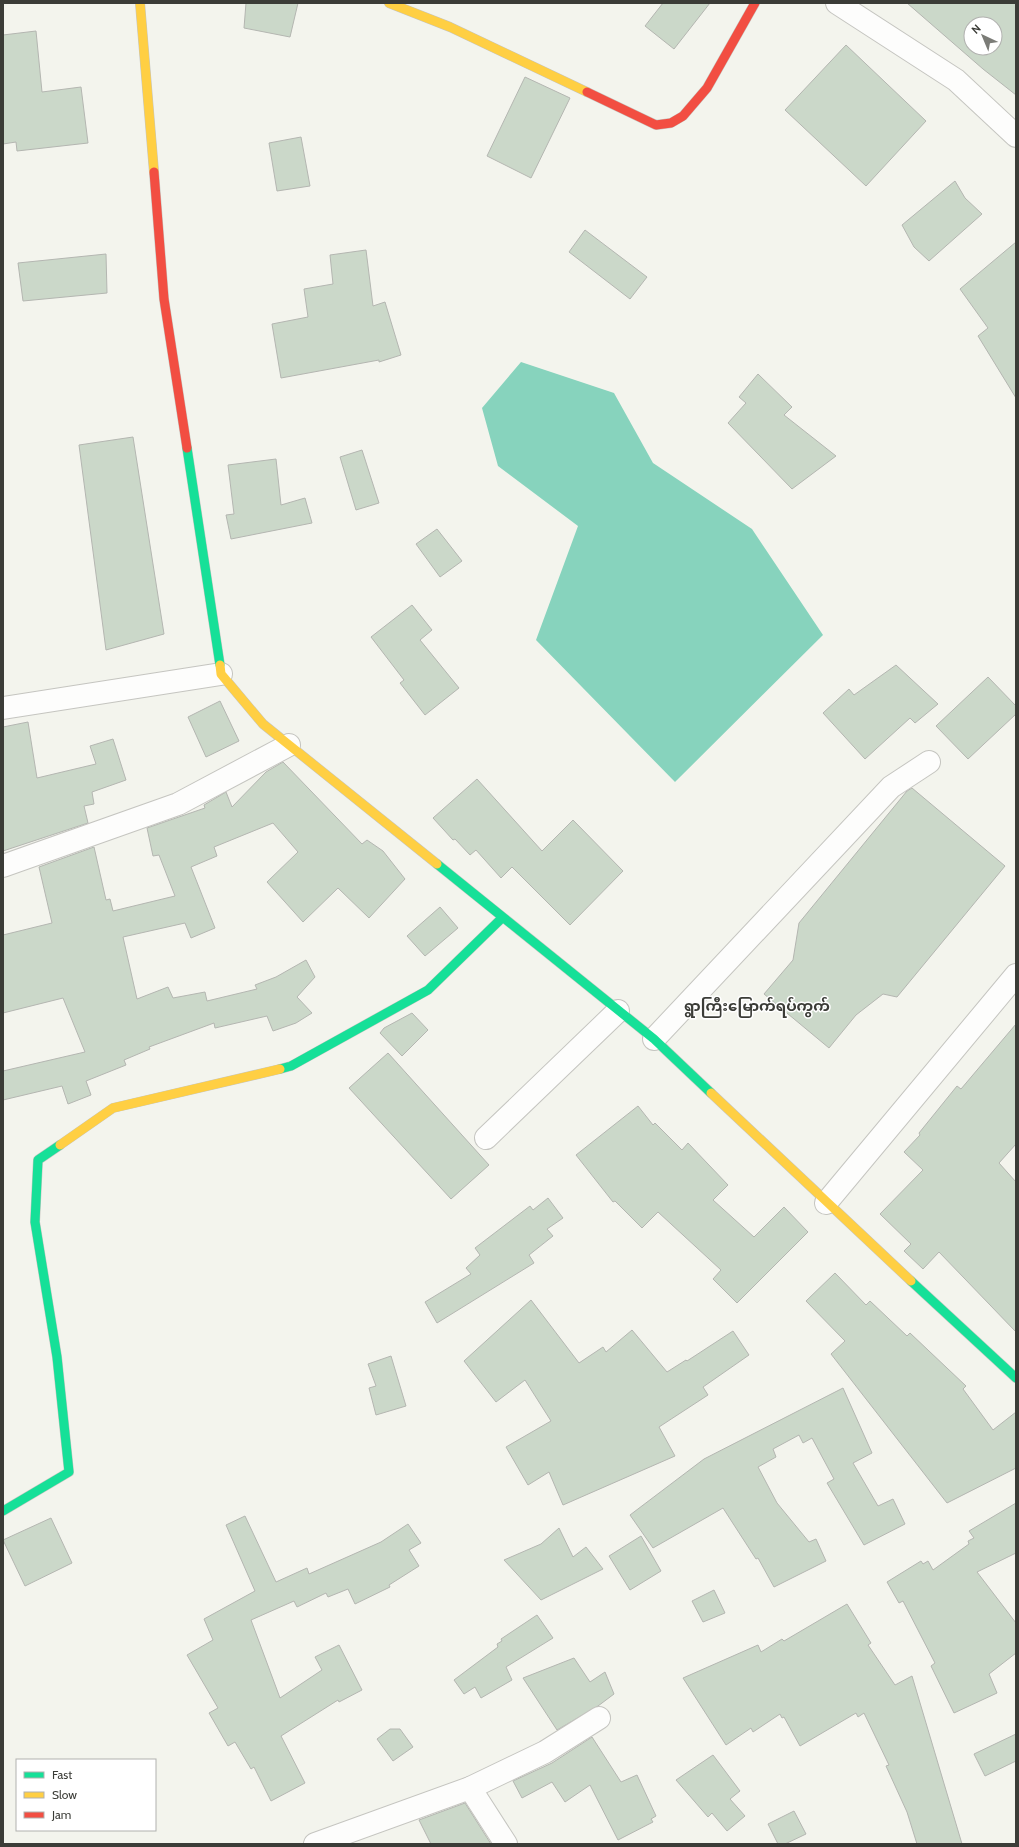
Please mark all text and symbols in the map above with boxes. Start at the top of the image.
north arrow [963,16,1003,56]
text: N [968,21,984,37]
district label: ရွာကြီးမြောက်ရပ်ကွက် [684,996,830,1018]
legend [16,1759,156,1831]
text: Fast [52,1767,72,1782]
text: Slow [52,1787,77,1802]
text: Jam [51,1807,71,1822]

